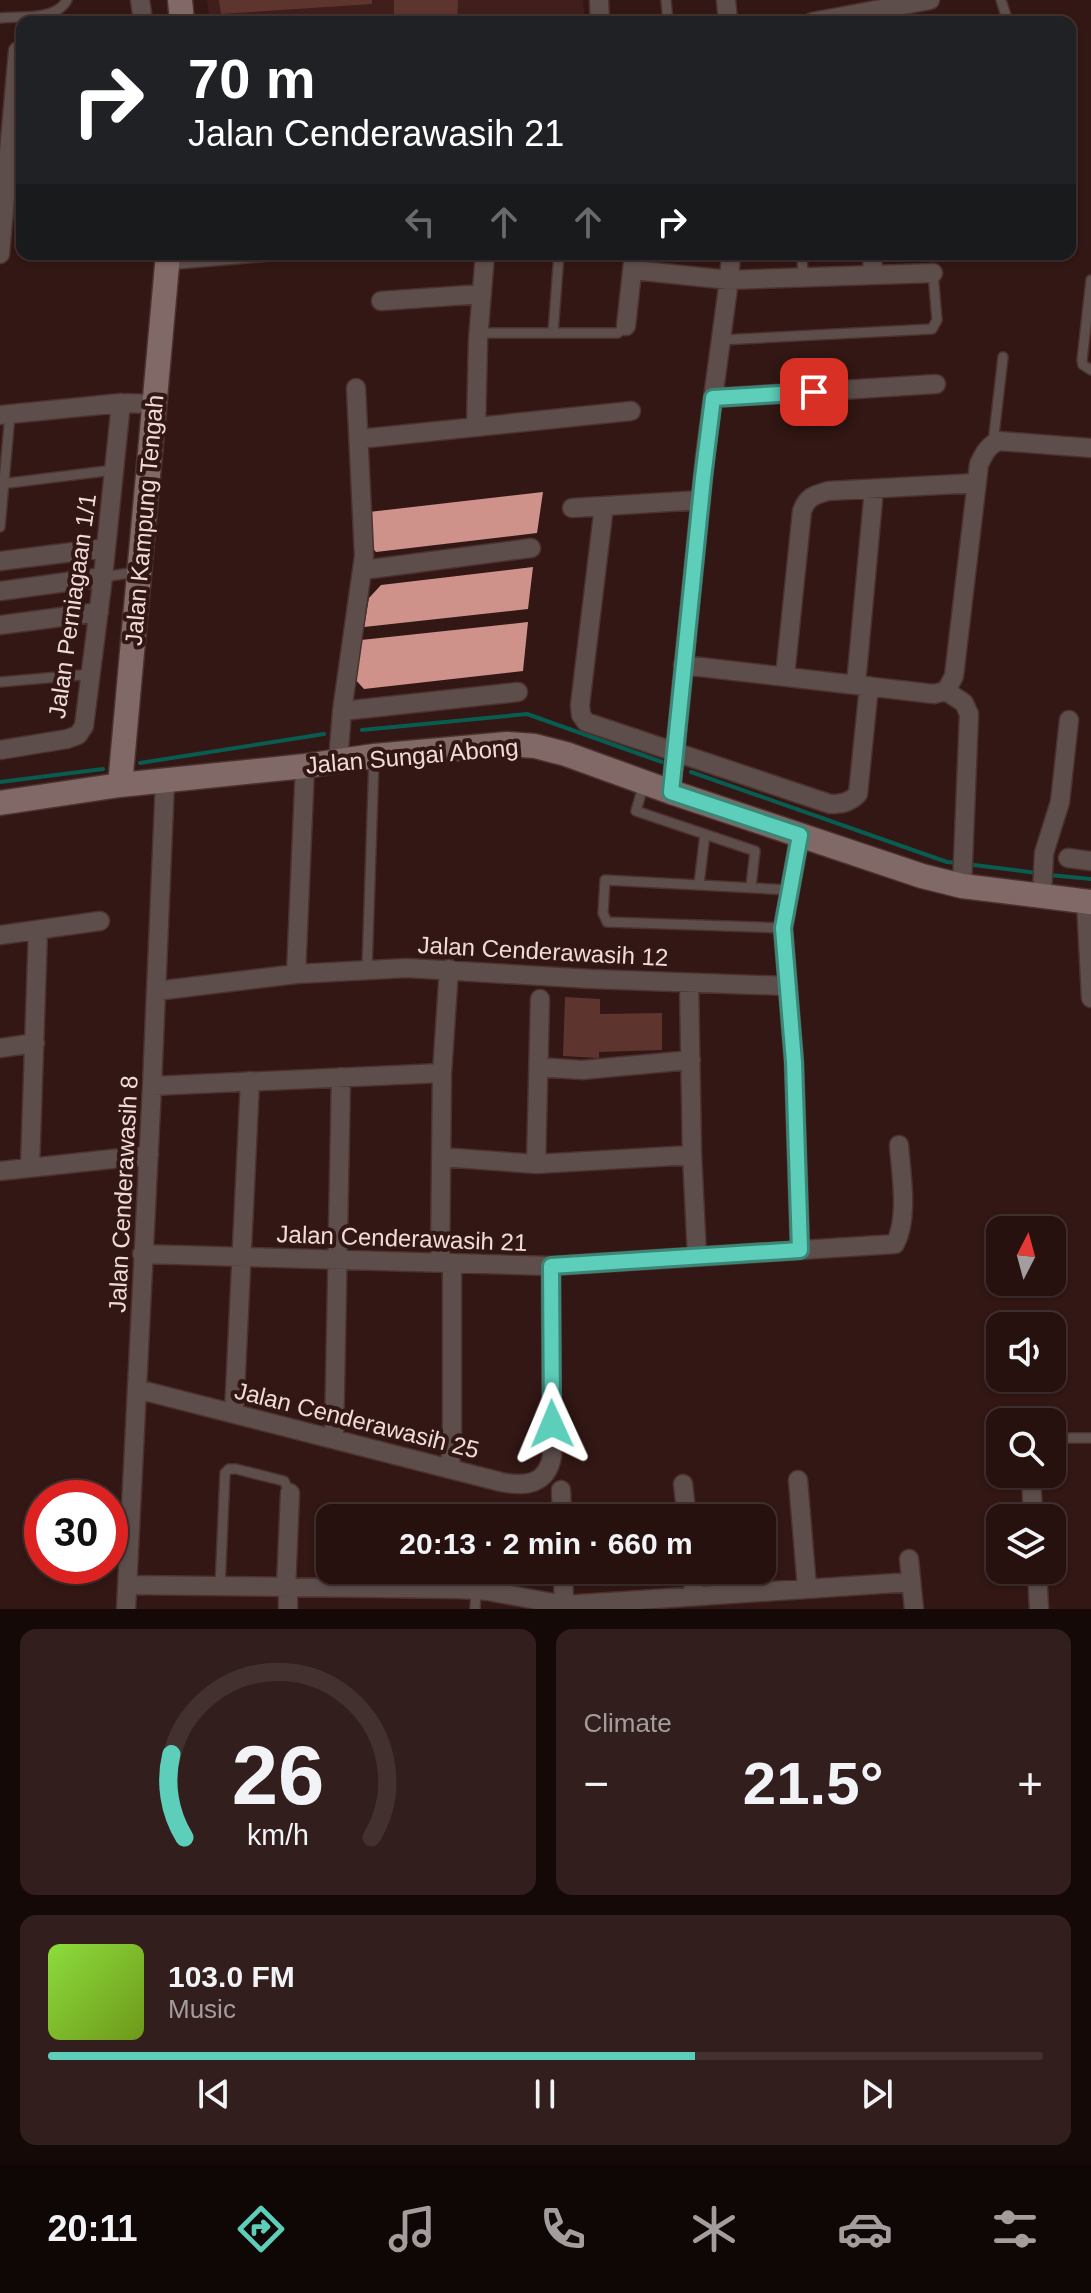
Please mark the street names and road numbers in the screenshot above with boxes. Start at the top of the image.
street label: Jalan Kampung Tengah [120,393,168,647]
street label: Jalan Perniagaan 1/1 [43,492,101,720]
street label: Jalan Sungai Abong [304,733,520,779]
street label: Jalan Cenderawasih 12 [417,931,669,971]
street label: Jalan Cenderawasih 8 [103,1075,143,1313]
street label: Jalan Cenderawasih 21 [276,1220,528,1256]
street label: Jalan Cenderawasih 25 [232,1377,482,1463]

